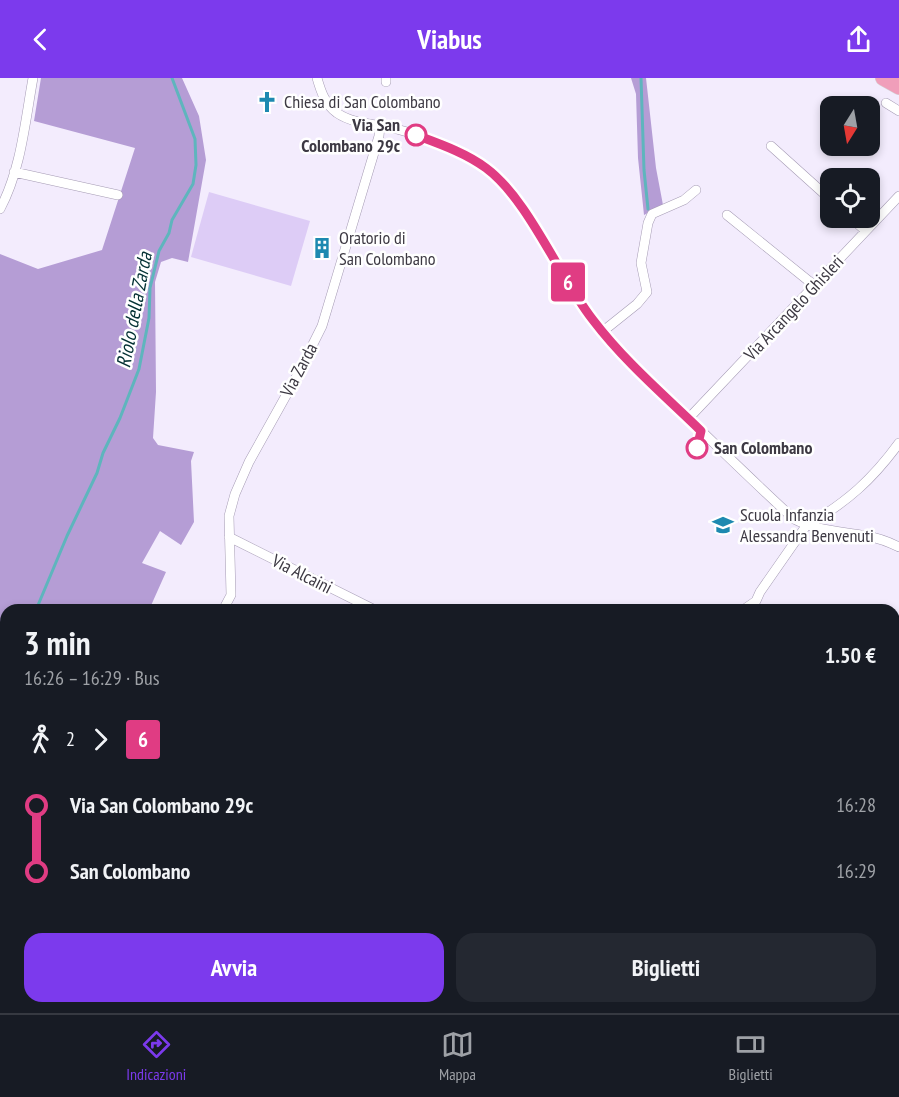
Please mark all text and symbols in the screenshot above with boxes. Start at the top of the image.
text: Viabus [417,22,482,56]
icon: back [24,23,57,56]
icon: share [842,23,875,56]
church icon: Chiesa di San Colombano [255,90,279,114]
place label: Chiesa di San Colombano [284,90,441,113]
north arrow [820,96,880,156]
map controls [820,96,880,228]
place label: Via San Colombano 29c [301,113,401,157]
marker: Via San Colombano 29c [405,124,427,146]
button: locate [820,168,880,228]
place label: Oratorio di San Colombano [339,226,436,270]
building icon: Oratorio di San Colombano [310,236,334,260]
water label: Riolo della Zarda [110,249,158,370]
street label: Via Arcangelo Ghisleri [738,250,848,366]
line badge: 6 [548,262,588,302]
text: 6 [563,269,573,296]
street label: Via Zarda [274,339,322,402]
place label: San Colombano [714,436,812,459]
marker: San Colombano [686,437,708,459]
place label: Scuola Infanzia Alessandra Benvenuti [740,503,874,547]
school or university icon: Scuola Infanzia Alessandra Benvenuti [711,513,735,537]
street label: Via Alcaini [267,548,336,599]
text: 3 min [24,621,91,664]
text: 1.50 € [825,641,876,669]
text: 16:26 – 16:29 · Bus [24,665,159,691]
icon: walk [24,723,57,756]
icon: forward [84,723,117,756]
text: 2 [66,726,75,752]
text: 6 [138,726,148,753]
text: Via San Colombano 29c [70,791,253,819]
text: 16:28 [836,792,876,818]
text: San Colombano [70,857,190,885]
text: 16:29 [836,858,876,884]
button: Avvia [24,933,444,1002]
button: Biglietti [456,933,876,1002]
tab: Indicazioni [126,1028,186,1084]
tab: Mappa [439,1028,476,1084]
tab: Biglietti [729,1028,773,1084]

